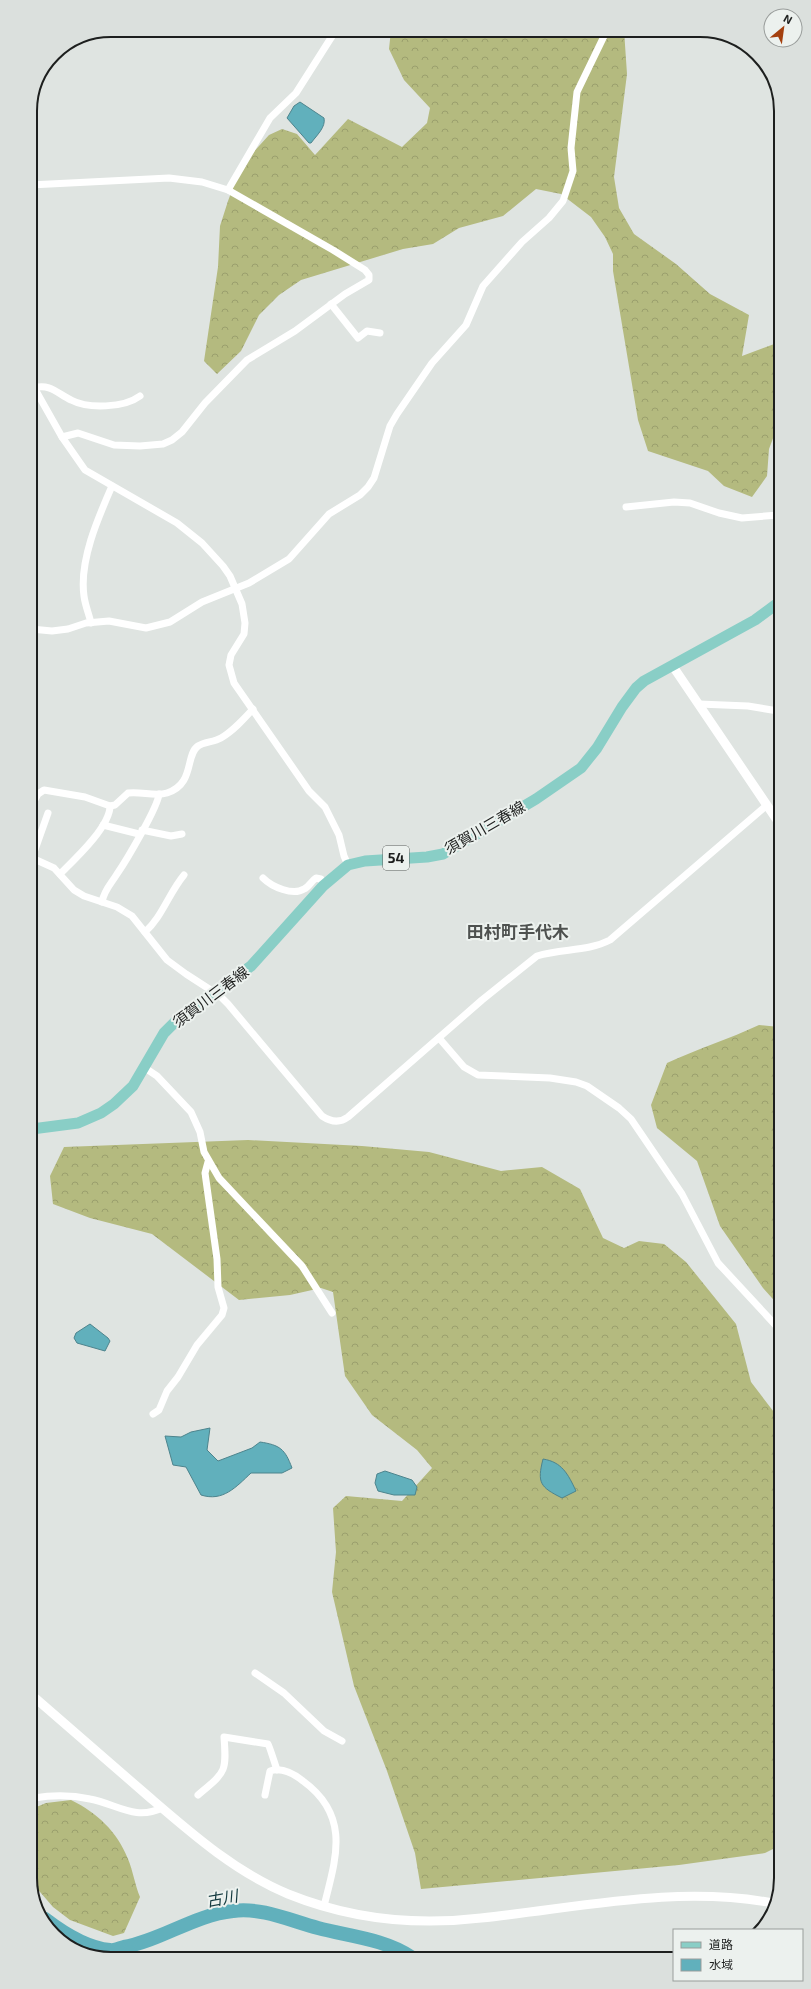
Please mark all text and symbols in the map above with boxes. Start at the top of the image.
north arrow [763,8,803,48]
text: N [781,11,795,26]
street label: 須賀川三春線 [441,797,528,857]
road number: 54 [383,846,409,870]
district label: 田村町手代木 [467,921,569,941]
street label: 須賀川三春線 [169,962,252,1030]
water label: 古川 [204,1885,241,1910]
legend [673,1929,803,1981]
text: 道路 [709,1937,733,1951]
text: 水域 [709,1957,733,1971]

